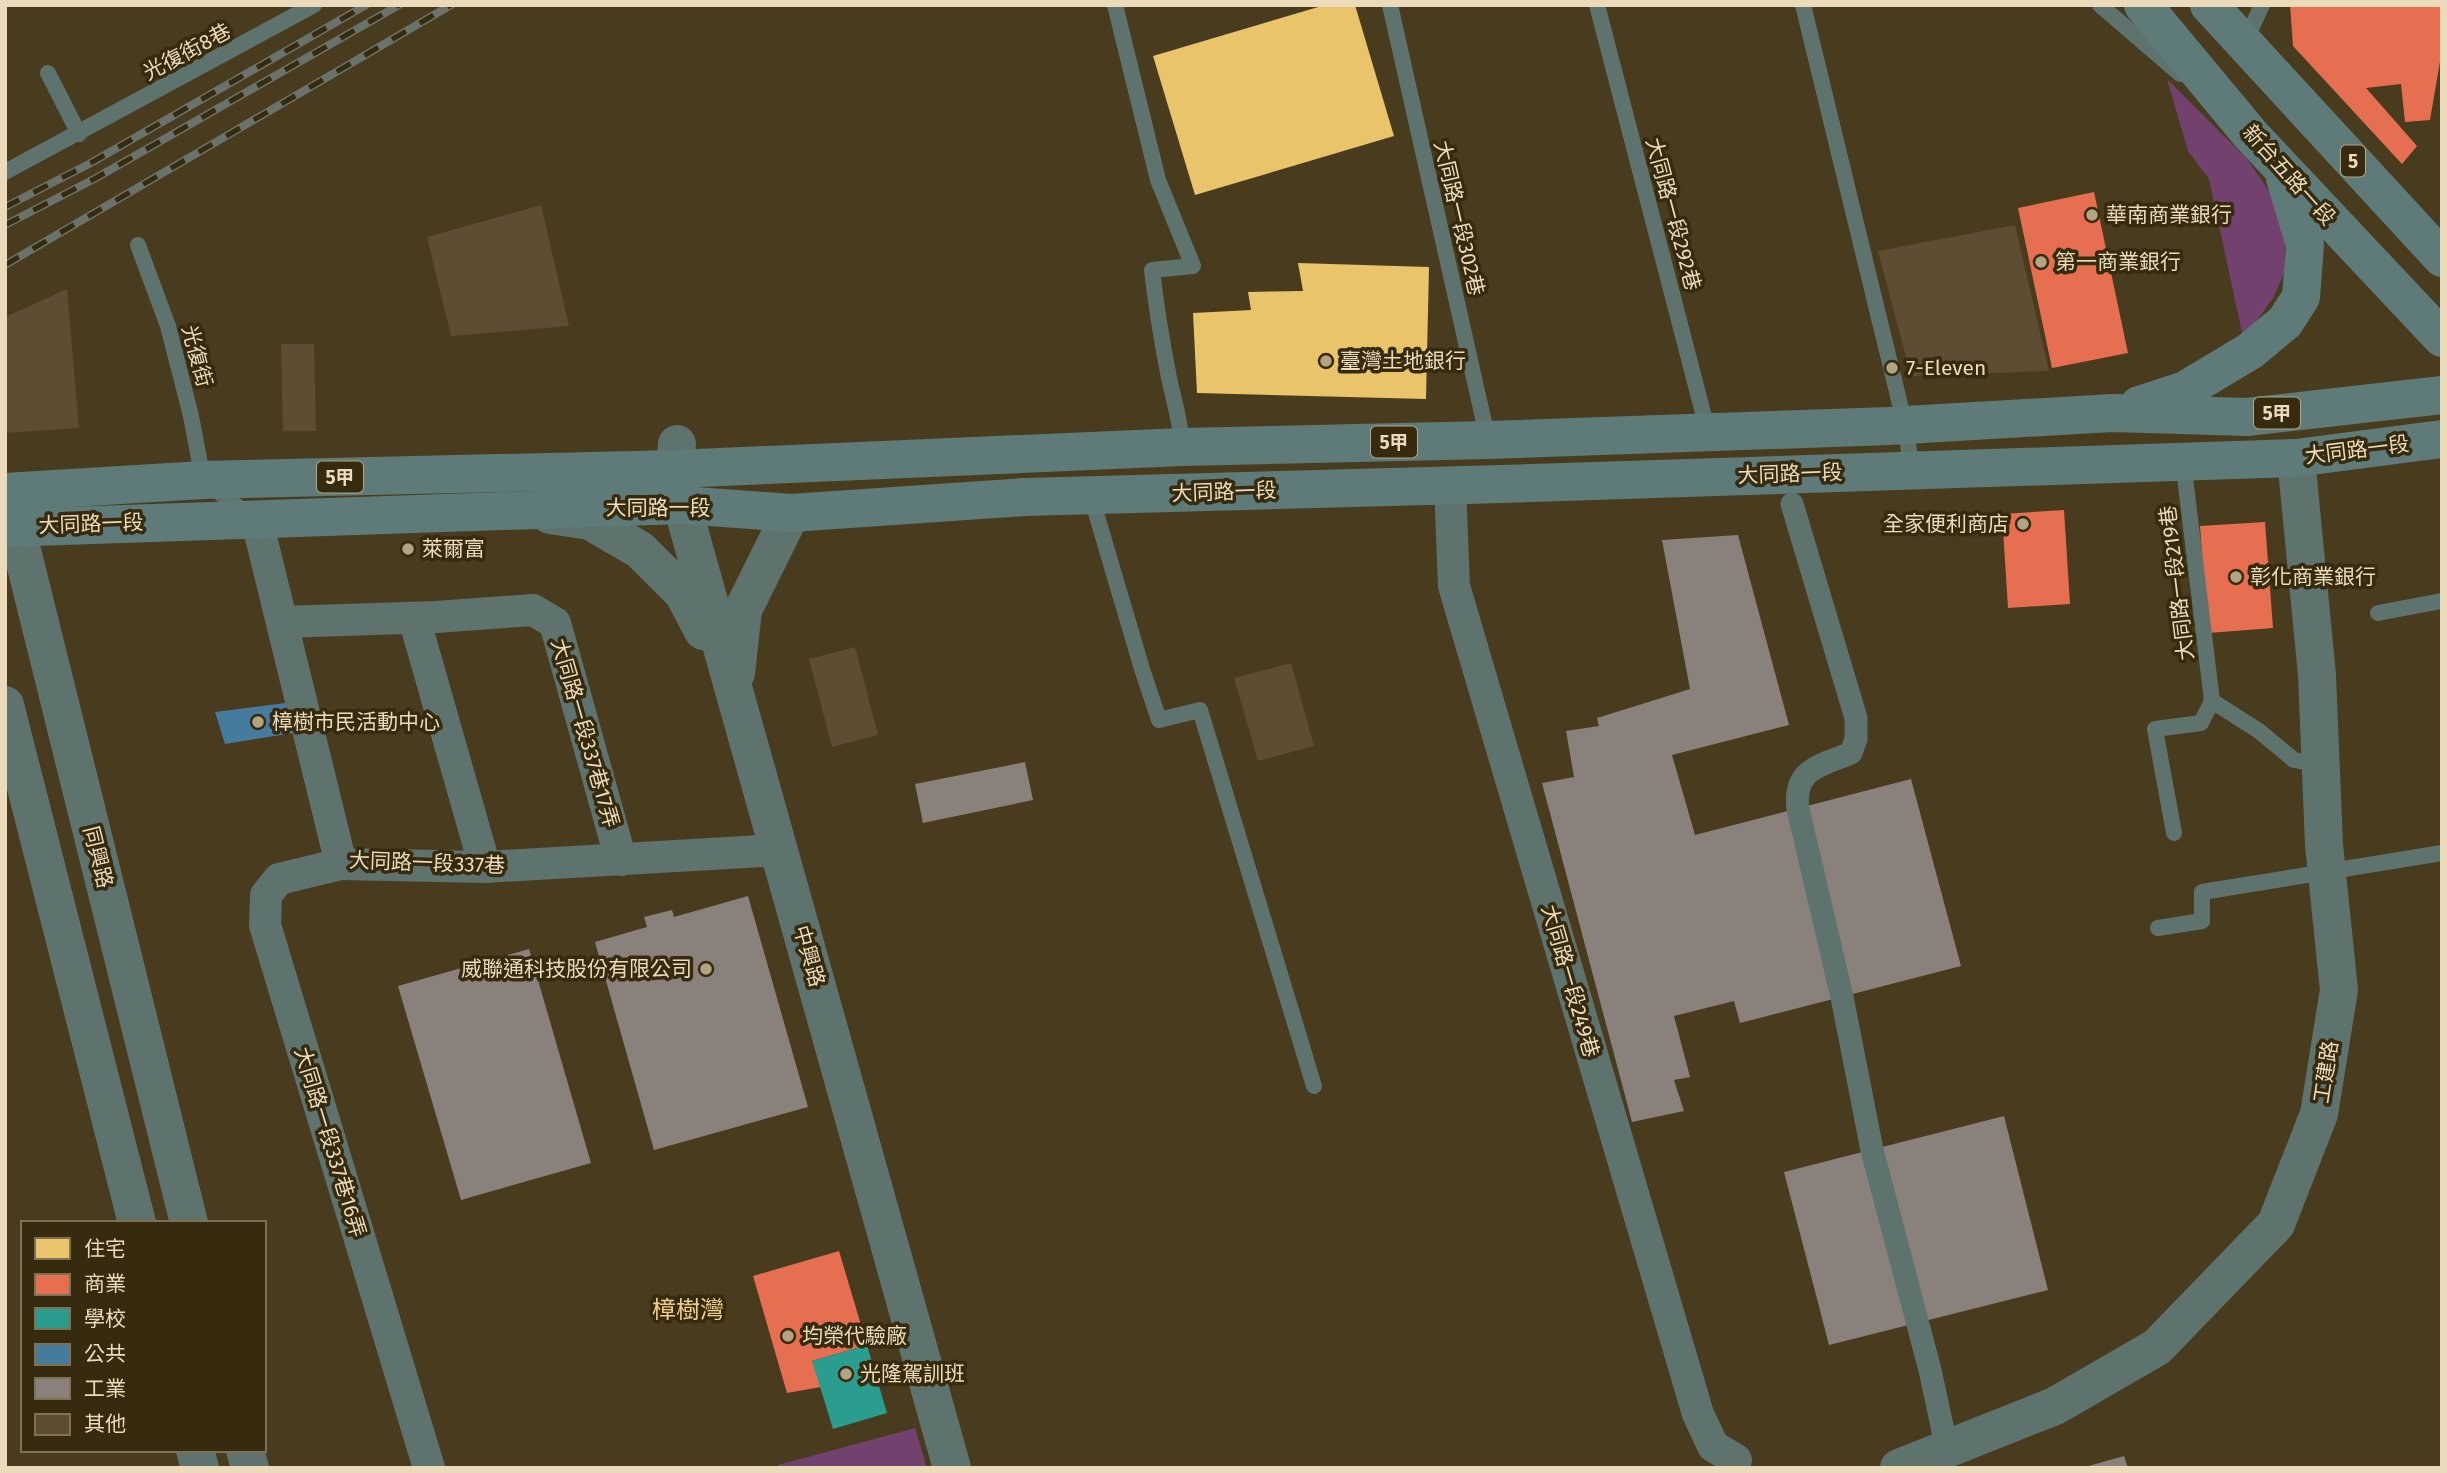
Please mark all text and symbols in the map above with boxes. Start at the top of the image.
street label: 光復街8巷 [139,18,235,86]
street label: 新台五路一段 [2237,119,2341,231]
street label: 大同路一段292巷 [1640,135,1706,293]
street label: 大同路一段302巷 [1429,138,1489,298]
road number: 5 [2341,146,2365,176]
place label: 華南商業銀行 [2106,202,2232,228]
marker: 華南商業銀行 [2084,207,2100,223]
place label: 第一商業銀行 [2055,249,2181,275]
marker: 第一商業銀行 [2033,254,2049,270]
street label: 光復街 [176,322,218,390]
place label: 臺灣土地銀行 [1340,348,1466,374]
marker: 臺灣土地銀行 [1318,353,1334,369]
place label: 7-Eleven [1906,355,1986,381]
marker: 7-Eleven [1884,360,1900,376]
road number: 5甲 [2254,398,2300,428]
road number: 5甲 [1371,426,1417,458]
street label: 大同路一段 [2303,431,2411,469]
street label: 大同路一段 [1737,459,1843,489]
road number: 5甲 [317,462,363,492]
street label: 大同路一段 [1171,477,1277,507]
street label: 大同路一段 [606,495,711,521]
street label: 大同路一段219巷 [2155,504,2199,662]
street label: 大同路一段 [38,509,144,539]
place label: 全家便利商店 [1883,511,2009,537]
marker: 全家便利商店 [2015,516,2031,532]
place label: 萊爾富 [422,536,485,562]
marker: 萊爾富 [400,541,416,557]
place label: 彰化商業銀行 [2250,564,2376,590]
marker: 彰化商業銀行 [2228,569,2244,585]
street label: 大同路一段337巷17弄 [546,635,624,831]
place label: 樟樹市民活動中心 [272,709,440,735]
marker: 樟樹市民活動中心 [250,714,266,730]
street label: 同興路 [78,823,118,891]
street label: 大同路一段337巷 [349,847,505,879]
street label: 大同路一段249巷 [1536,902,1604,1060]
street label: 中興路 [788,922,830,990]
place label: 威聯通科技股份有限公司 [461,956,692,982]
marker: 威聯通科技股份有限公司 [698,961,714,977]
street label: 工建路 [2308,1039,2344,1105]
street label: 大同路一段337巷16弄 [289,1044,371,1240]
legend [21,1221,266,1452]
text: 住宅 [84,1236,126,1262]
text: 商業 [84,1271,126,1297]
district label: 樟樹灣 [652,1296,724,1324]
text: 學校 [84,1306,126,1332]
place label: 均榮代驗廠 [802,1323,907,1349]
marker: 均榮代驗廠 [780,1328,796,1344]
text: 公共 [84,1341,126,1367]
place label: 光隆駕訓班 [860,1361,965,1387]
marker: 光隆駕訓班 [838,1366,854,1382]
text: 工業 [84,1376,126,1402]
text: 其他 [84,1411,126,1437]

